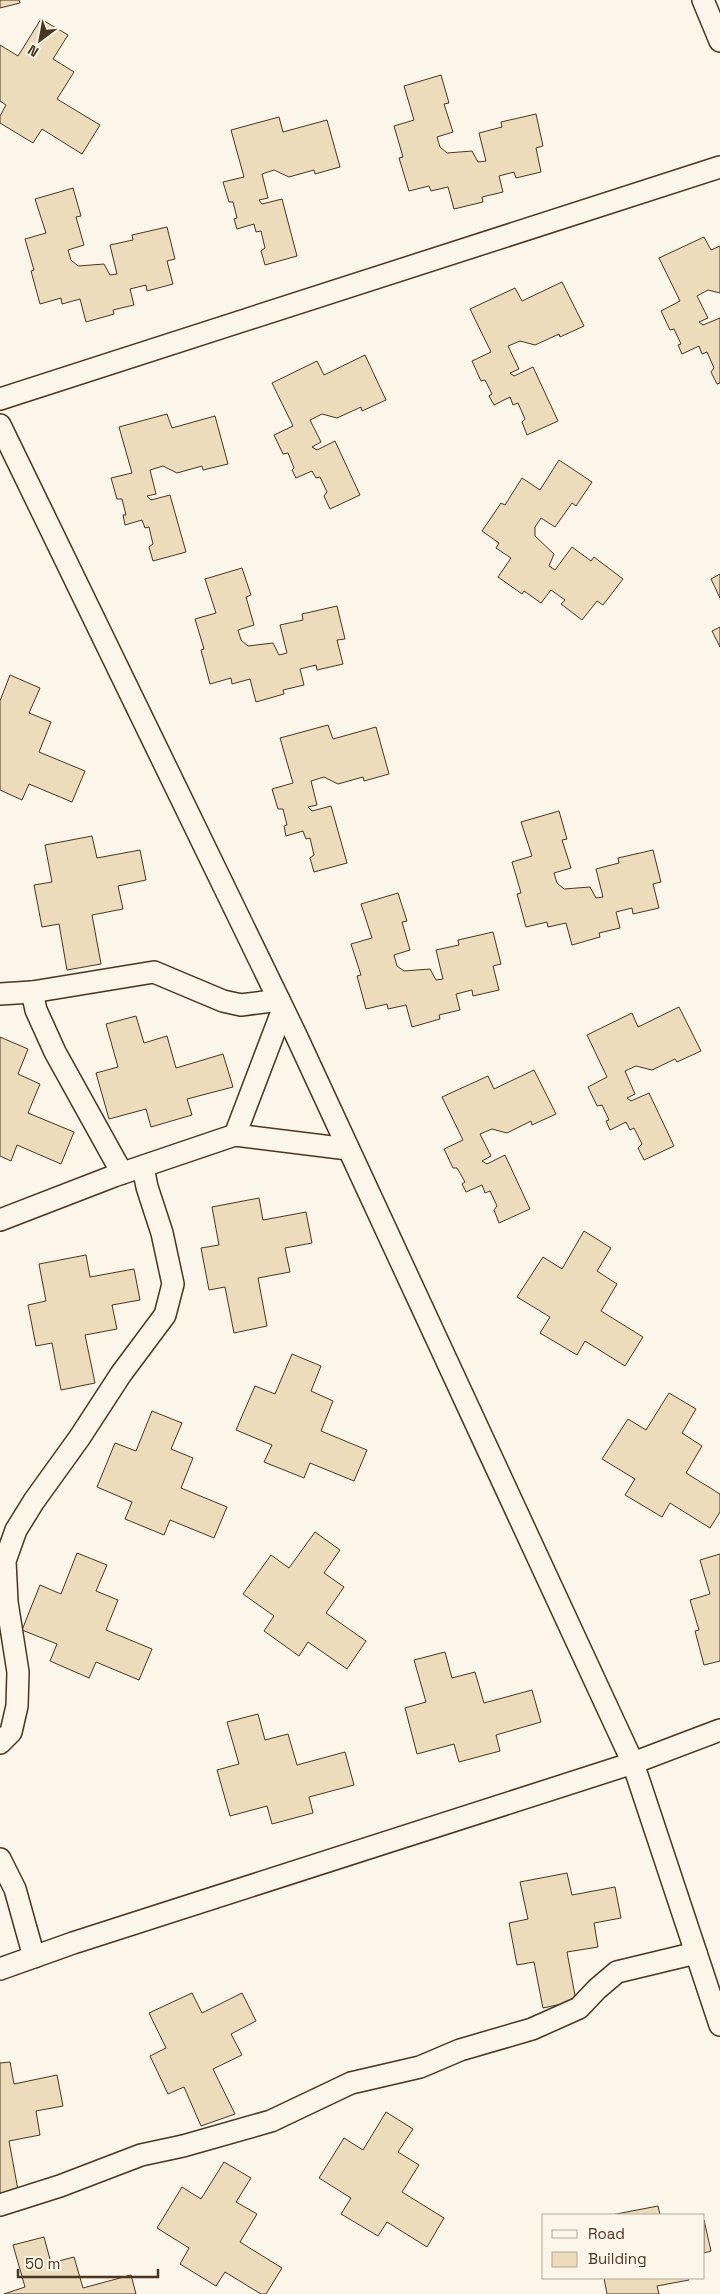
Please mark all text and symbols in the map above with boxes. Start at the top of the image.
north arrow [15,15,65,65]
text: N [24,41,42,61]
legend [542,2214,705,2279]
text: Road [588,2224,625,2243]
scale bar [18,2246,158,2278]
text: Building [588,2249,647,2268]
text: 50 m [25,2254,60,2273]

